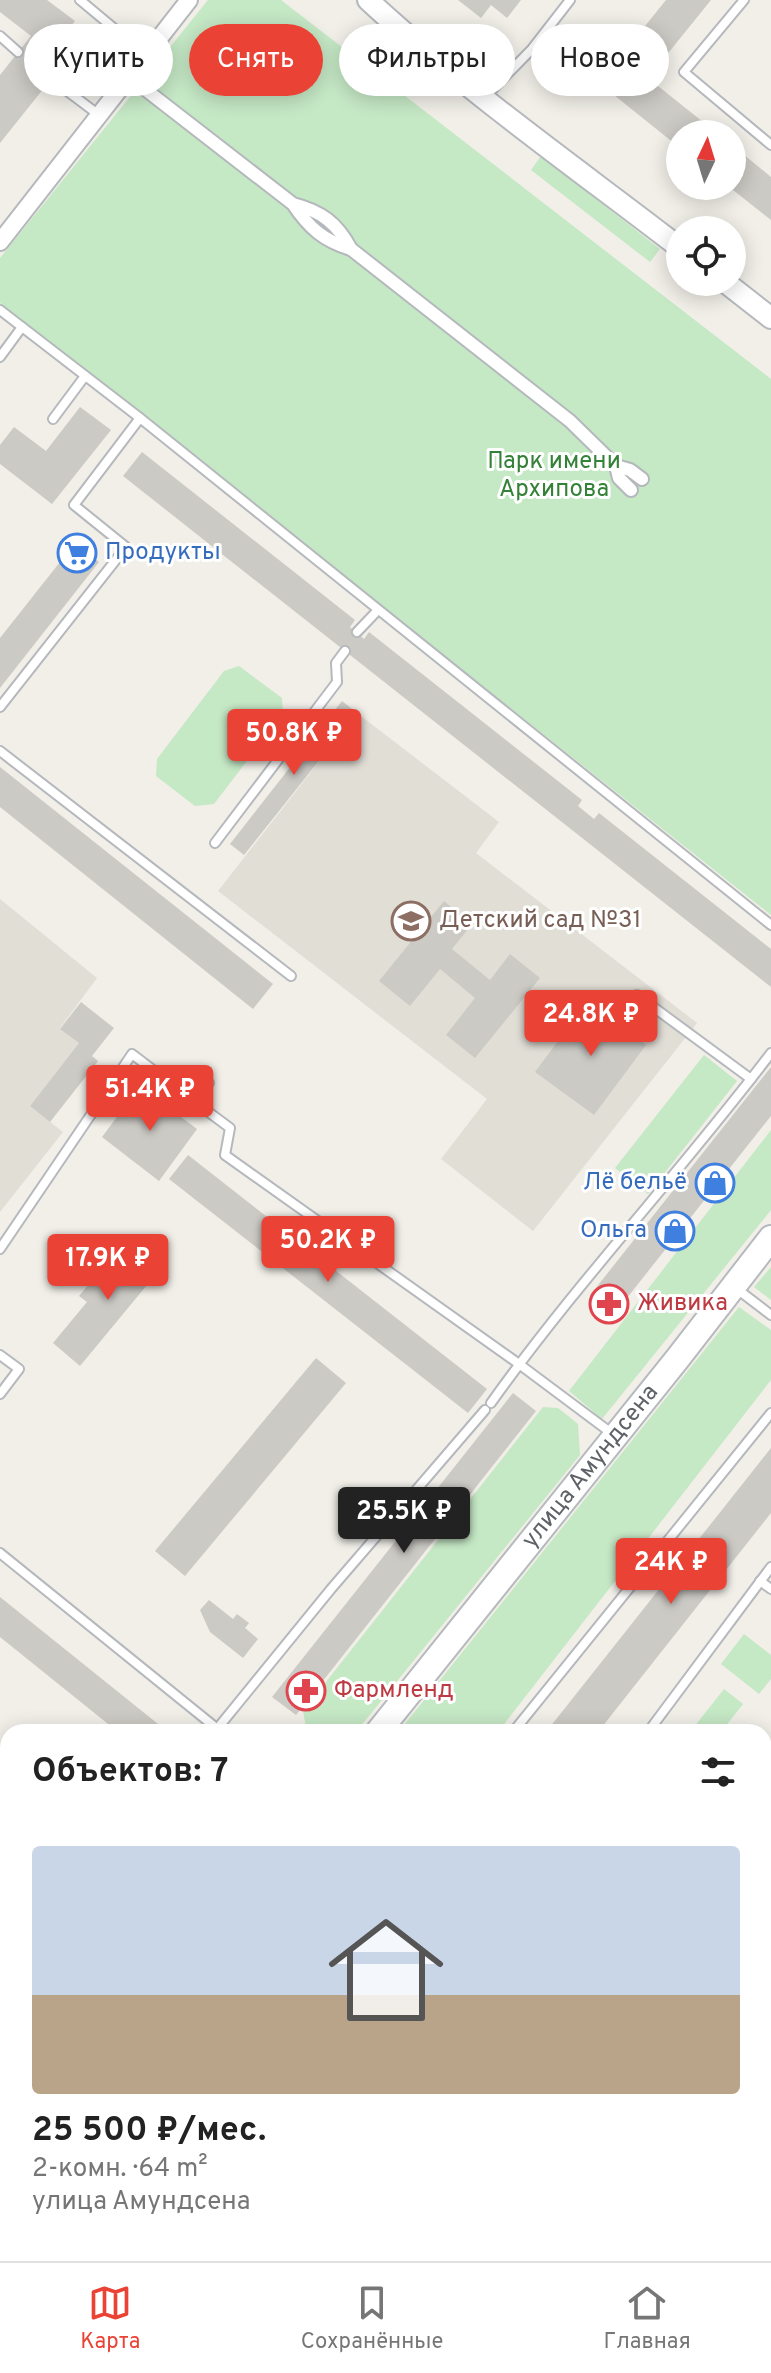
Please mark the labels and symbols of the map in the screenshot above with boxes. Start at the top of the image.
north arrow [666,120,746,200]
park label: Парк имени Архипова [487,447,621,505]
supermarket icon: Продукты [56,532,98,574]
place label: Продукты [105,538,221,568]
pin: 50.8K ₽ [220,709,368,777]
school or university icon: Детский сад №31 [390,900,432,942]
place label: Детский сад №31 [439,906,641,936]
pin: 24.8K ₽ [517,990,665,1058]
pin: 51.4K ₽ [76,1065,224,1133]
shop icon: Лё бельё [694,1162,736,1204]
place label: Лё бельё [583,1168,687,1198]
shop icon: Ольга [654,1210,696,1252]
pin: 50.2K ₽ [254,1216,402,1284]
place label: Ольга [580,1216,647,1246]
pin: 17.9K ₽ [34,1234,182,1302]
pharmacy icon: Живика [588,1283,630,1325]
place label: Живика [637,1289,728,1319]
street label: улица Амундсена [516,1379,666,1555]
pin: 25.5K ₽ [330,1487,478,1555]
pin: 24K ₽ [615,1538,727,1606]
pharmacy icon: Фармленд [285,1670,327,1712]
place label: Фармленд [334,1676,454,1706]

